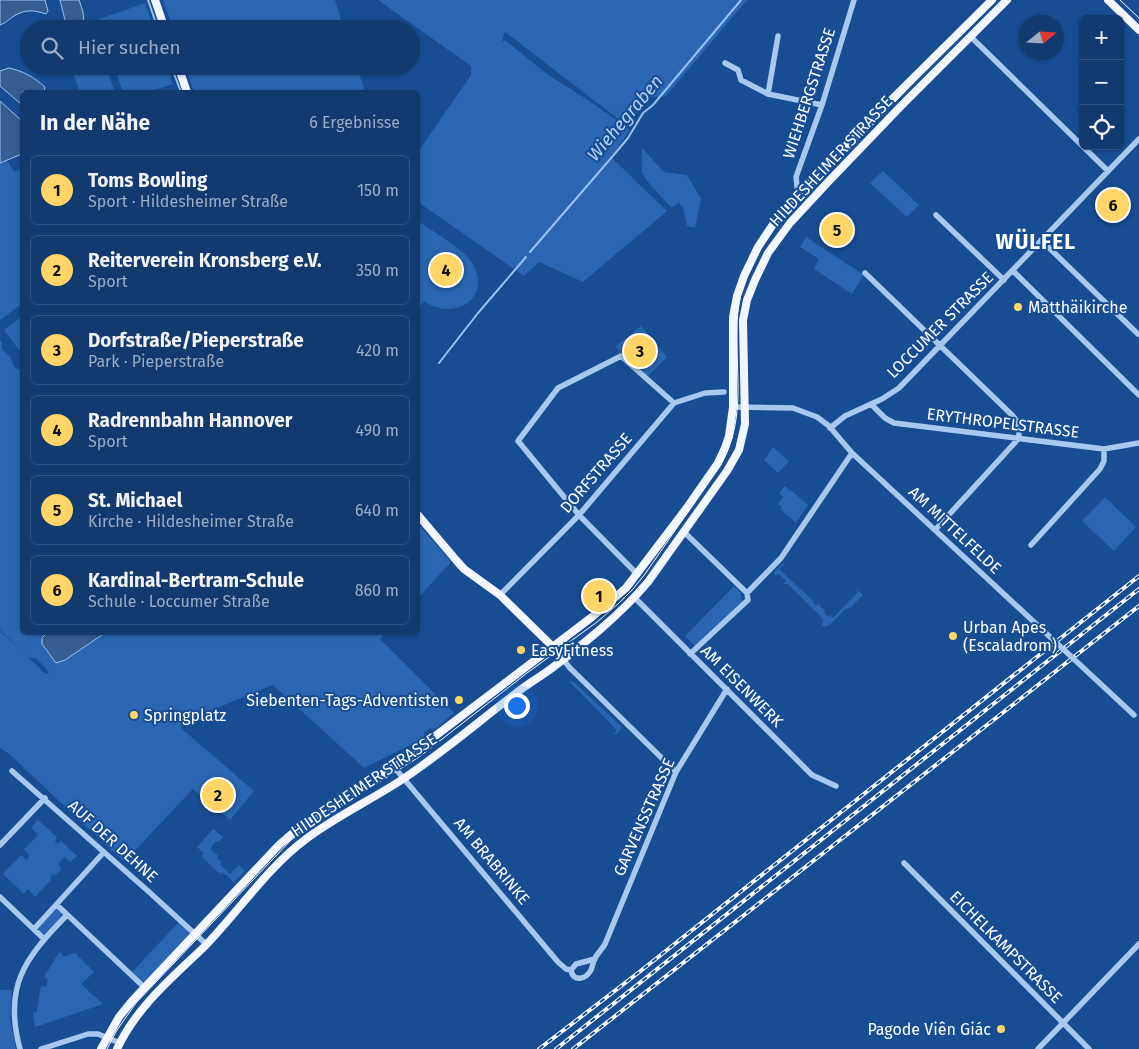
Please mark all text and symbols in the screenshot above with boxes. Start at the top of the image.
north arrow [1019,15,1064,60]
map controls [1079,15,1124,150]
button: + [1079,15,1124,60]
search box [20,20,420,75]
street label: WIEHBERGSTRASSE [779,25,839,161]
icon: search [38,34,66,62]
text: Hier suchen [78,36,181,59]
button: − [1079,60,1124,105]
water label: Wiehegraben [583,70,667,166]
street label: HILDESHEIMER STRASSE [766,92,896,230]
button: locate [1079,105,1124,150]
text: In der Nähe [40,110,150,136]
text: 6 Ergebnisse [309,113,400,132]
text: Toms Bowling [88,169,208,192]
text: 1 [53,181,61,200]
text: 150 m [357,181,399,200]
pin: 6 [1097,186,1129,224]
text: Sport · Hildesheimer Straße [88,192,288,211]
pin: 5 [821,211,853,249]
district label: WÜLFEL [996,228,1076,255]
text: Reiterverein Kronsberg e.V. [88,249,322,272]
pin: 4 [430,251,462,289]
text: 2 [53,261,61,280]
text: 350 m [356,261,399,280]
street label: LOCCUMER STRASSE [883,268,997,382]
text: Sport [88,272,128,291]
place label: Matthäikirche [1028,298,1127,317]
marker: Matthäikirche [1012,301,1024,313]
text: Dorfstraße/Pieperstraße [88,329,304,352]
pin: 3 [624,332,656,370]
text: 3 [53,341,61,360]
text: 420 m [356,341,399,360]
text: Park · Pieperstraße [88,352,224,371]
street label: ERYTHROPELSTRASSE [926,404,1080,442]
text: Radrennbahn Hannover [88,409,292,432]
text: 4 [52,421,62,440]
text: 490 m [356,421,399,440]
street label: DORFSTRASSE [556,429,636,517]
text: Sport [88,432,128,451]
street label: AM MITTELFELDE [905,482,1005,578]
text: St. Michael [88,489,182,512]
text: 5 [53,501,61,520]
text: 640 m [355,501,399,520]
text: Kirche · Hildesheimer Straße [88,512,294,531]
text: Kardinal-Bertram-Schule [88,569,304,592]
pin: 1 [583,577,615,615]
text: 6 [52,581,62,600]
text: 860 m [355,581,399,600]
text: Schule · Loccumer Straße [88,592,270,611]
place label: Urban Apes (Escaladrom) [963,618,1057,655]
marker: Urban Apes (Escaladrom) [947,630,959,642]
place label: EasyFitness [531,641,613,660]
street label: AM EISENWERK [697,641,787,731]
marker: EasyFitness [515,644,527,656]
place label: Siebenten-Tags-Adventisten [246,691,449,710]
your location [504,693,530,719]
marker: Siebenten-Tags-Adventisten [453,694,465,706]
place label: Springplatz [144,706,226,725]
marker: Springplatz [128,709,140,721]
street label: HILDESHEIMER STRASSE [288,729,440,841]
street label: GARVENSSTRASSE [609,755,679,879]
pin: 2 [202,776,234,814]
street label: AUF DER DEHNE [64,796,162,886]
street label: AM BRABRINKE [450,814,534,908]
street label: EICHELKAMPSTRASSE [946,887,1066,1007]
place label: Pagode Viên Giác [867,1020,991,1039]
marker: Pagode Viên Giác [995,1023,1007,1035]

